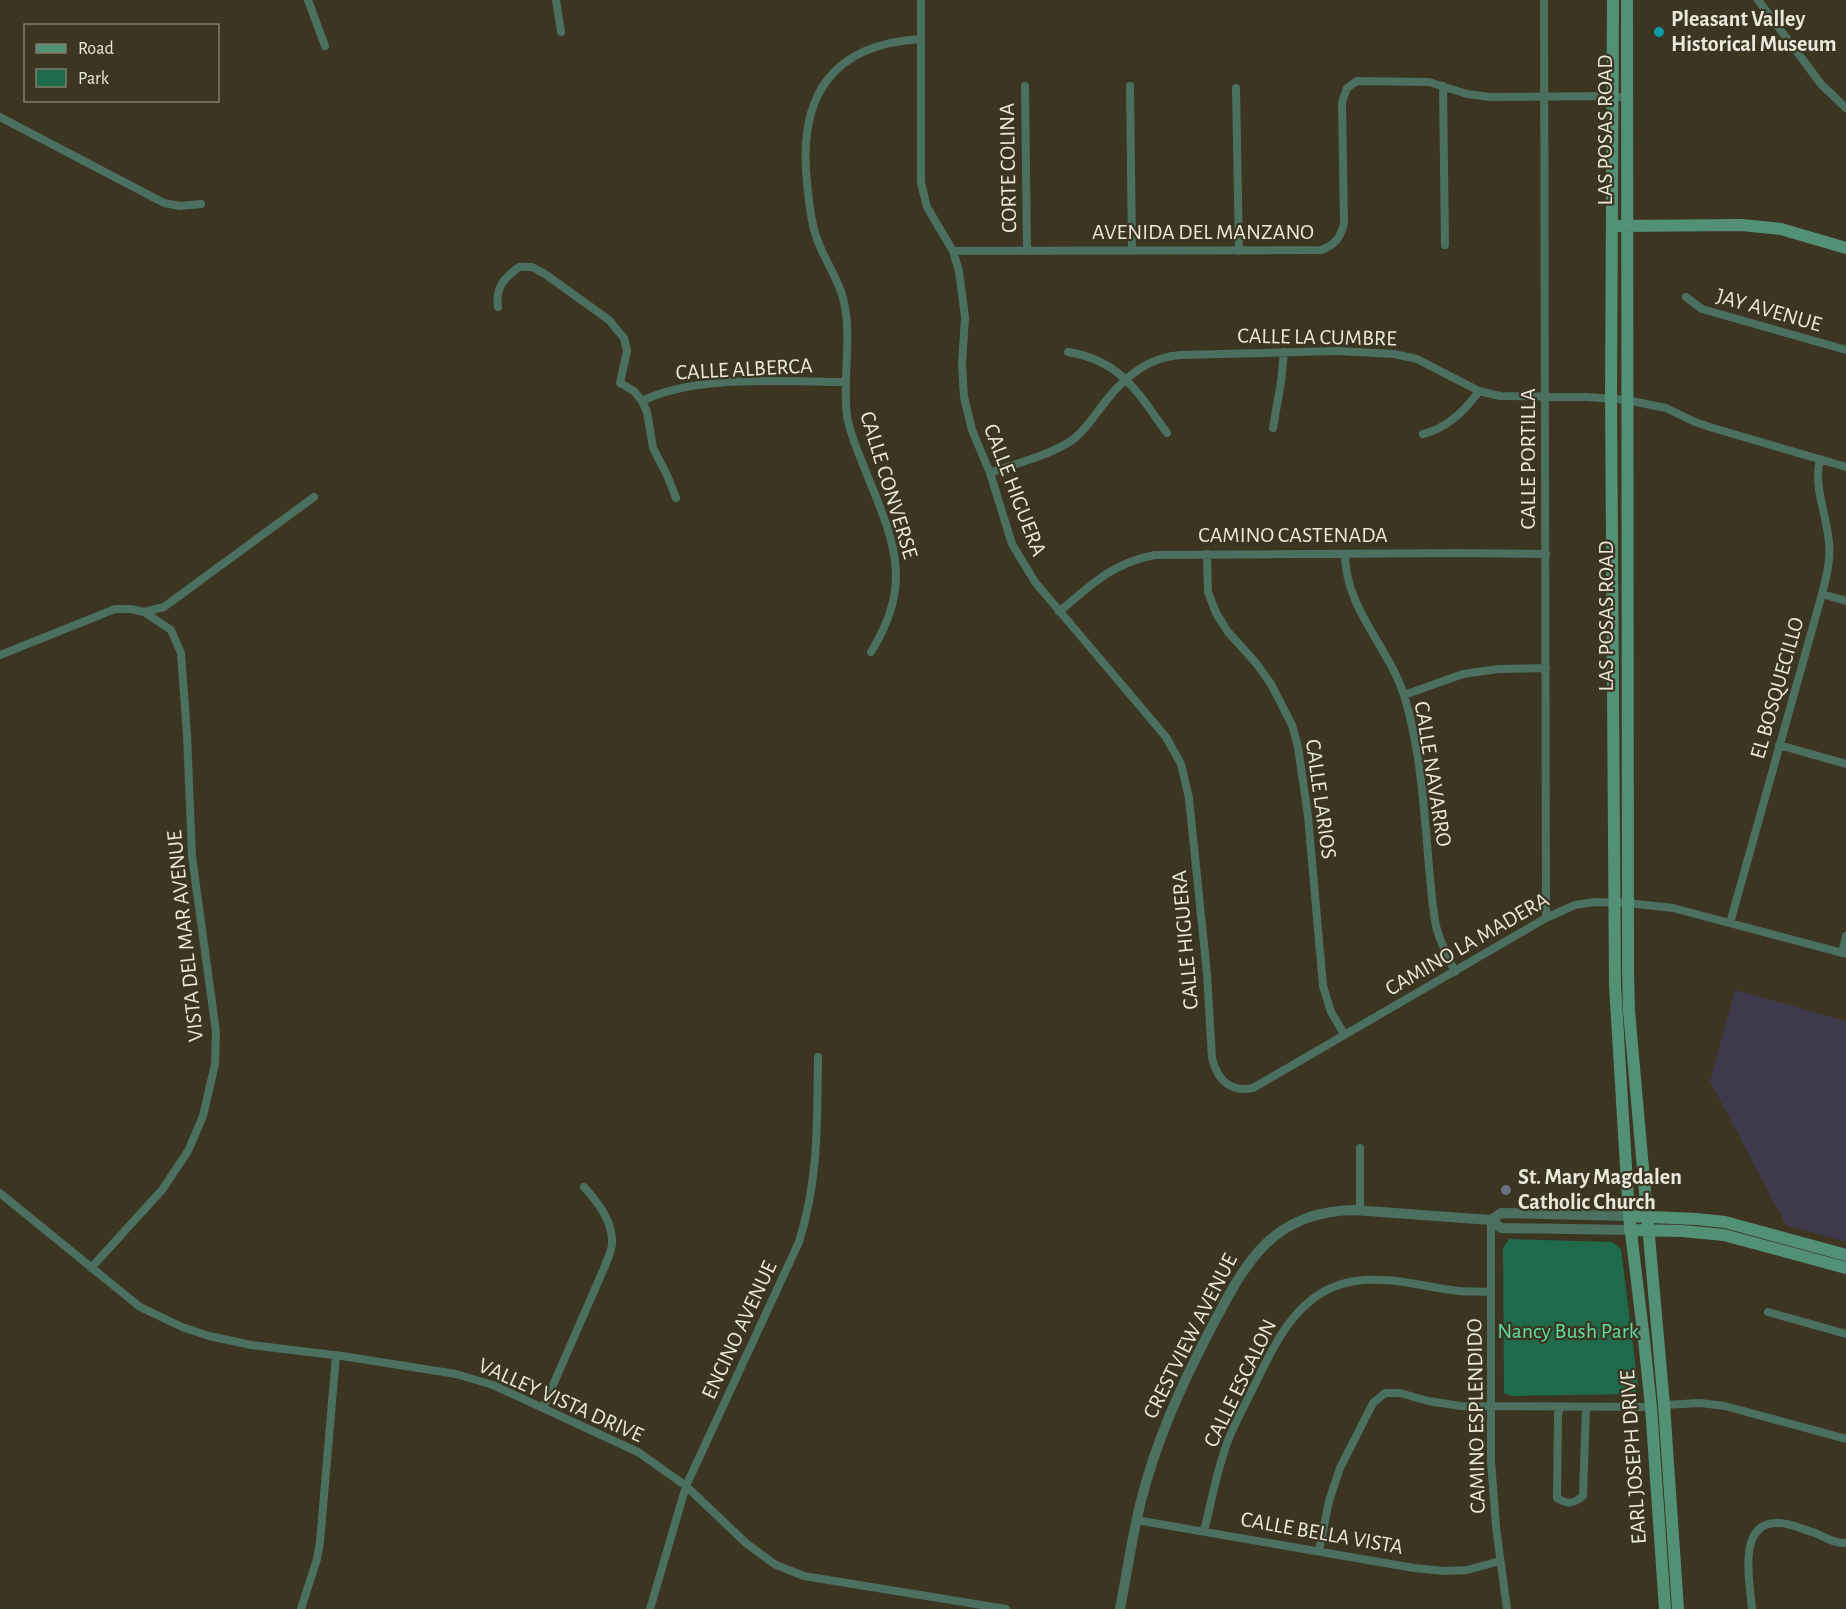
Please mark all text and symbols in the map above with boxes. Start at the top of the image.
place label: Pleasant Valley Historical Museum [1671,8,1836,55]
legend [24,24,219,102]
marker: Pleasant Valley Historical Museum [1652,25,1666,39]
text: Road [78,40,114,58]
street label: LAS POSAS ROAD [1594,55,1616,206]
text: Park [78,70,110,88]
street label: CORTE COLINA [996,103,1020,233]
street label: AVENIDA DEL MANZANO [1092,221,1314,243]
street label: JAY AVENUE [1714,284,1824,336]
street label: CALLE LA CUMBRE [1237,325,1397,349]
street label: CALLE ALBERCA [675,354,813,384]
street label: CALLE PORTILLA [1517,388,1539,530]
street label: CALLE CONVERSE [856,409,922,562]
street label: CALLE HIGUERA [980,421,1050,559]
street label: CAMINO CASTENADA [1198,524,1388,546]
street label: LAS POSAS ROAD [1595,541,1617,692]
street label: EL BOSQUECILLO [1746,615,1808,761]
street label: CALLE NAVARRO [1411,700,1455,848]
street label: CALLE LARIOS [1302,738,1340,860]
street label: VISTA DEL MAR AVENUE [163,829,207,1043]
street label: CALLE HIGUERA [1168,869,1202,1011]
street label: CAMINO LA MADERA [1381,888,1553,1000]
place label: St. Mary Magdalen Catholic Church [1518,1166,1682,1213]
marker: St. Mary Magdalen Catholic Church [1499,1183,1513,1197]
street label: CRESTVIEW AVENUE [1139,1250,1241,1422]
street label: ENCINO AVENUE [697,1257,781,1402]
street label: CALLE ESCALON [1200,1316,1280,1450]
street label: CAMINO ESPLENDIDO [1463,1318,1489,1514]
park label: Nancy Bush Park [1497,1320,1639,1342]
street label: VALLEY VISTA DRIVE [475,1354,647,1446]
street label: EARL JOSEPH DRIVE [1616,1369,1650,1545]
street label: CALLE BELLA VISTA [1239,1508,1405,1558]

